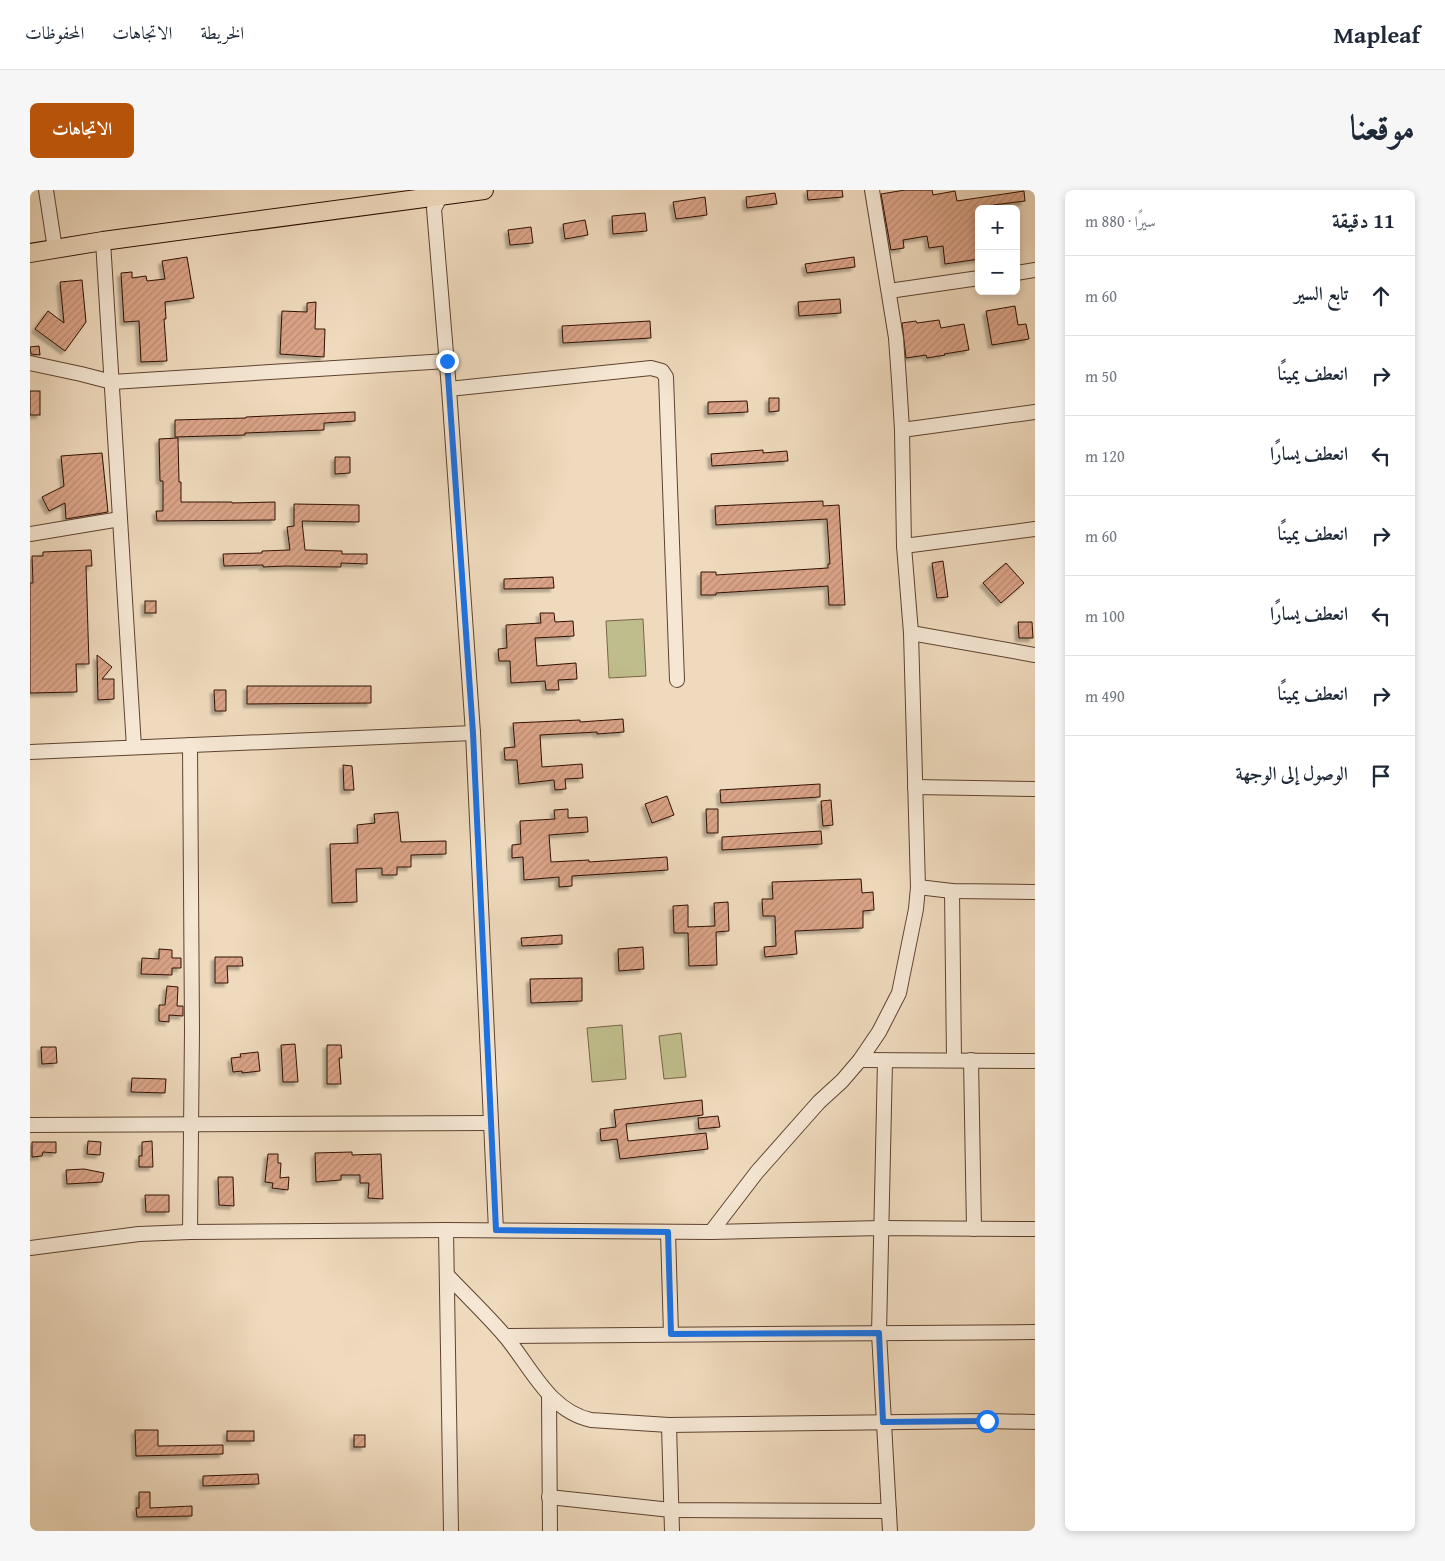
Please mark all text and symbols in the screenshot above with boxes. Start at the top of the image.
text: Mapleaf [1333,17,1420,52]
text: المحفوظات [25,19,84,46]
text: الاتجاهات [112,19,172,46]
text: الخريطة [200,19,244,46]
text: موقعنا [1350,101,1415,152]
button: الاتجاهات [30,103,134,158]
map controls [975,205,1020,295]
button: + [975,205,1020,250]
text: 11 دقيقة [1332,205,1395,236]
text: سيرًا · 880 m [1085,209,1156,233]
button: − [975,250,1020,295]
text: تابع السير [1294,279,1348,307]
icon: ahead [1367,282,1395,310]
text: 60 m [1085,284,1117,308]
route end [436,350,459,373]
text: انعطف يمينًا [1278,359,1348,387]
icon: right [1367,362,1395,390]
text: 50 m [1085,364,1117,388]
text: انعطف يسارًا [1270,439,1348,467]
icon: left [1367,442,1395,470]
text: 120 m [1085,444,1125,468]
text: انعطف يمينًا [1278,519,1348,547]
icon: right [1367,522,1395,550]
text: 60 m [1085,524,1117,548]
text: انعطف يسارًا [1270,599,1348,627]
icon: left [1367,602,1395,630]
text: 100 m [1085,604,1125,628]
text: انعطف يمينًا [1278,679,1348,707]
icon: right [1367,682,1395,710]
text: 490 m [1085,684,1125,708]
text: الوصول إلى الوجهة [1236,759,1348,787]
icon: arrive [1367,762,1395,790]
route start [976,1410,999,1433]

